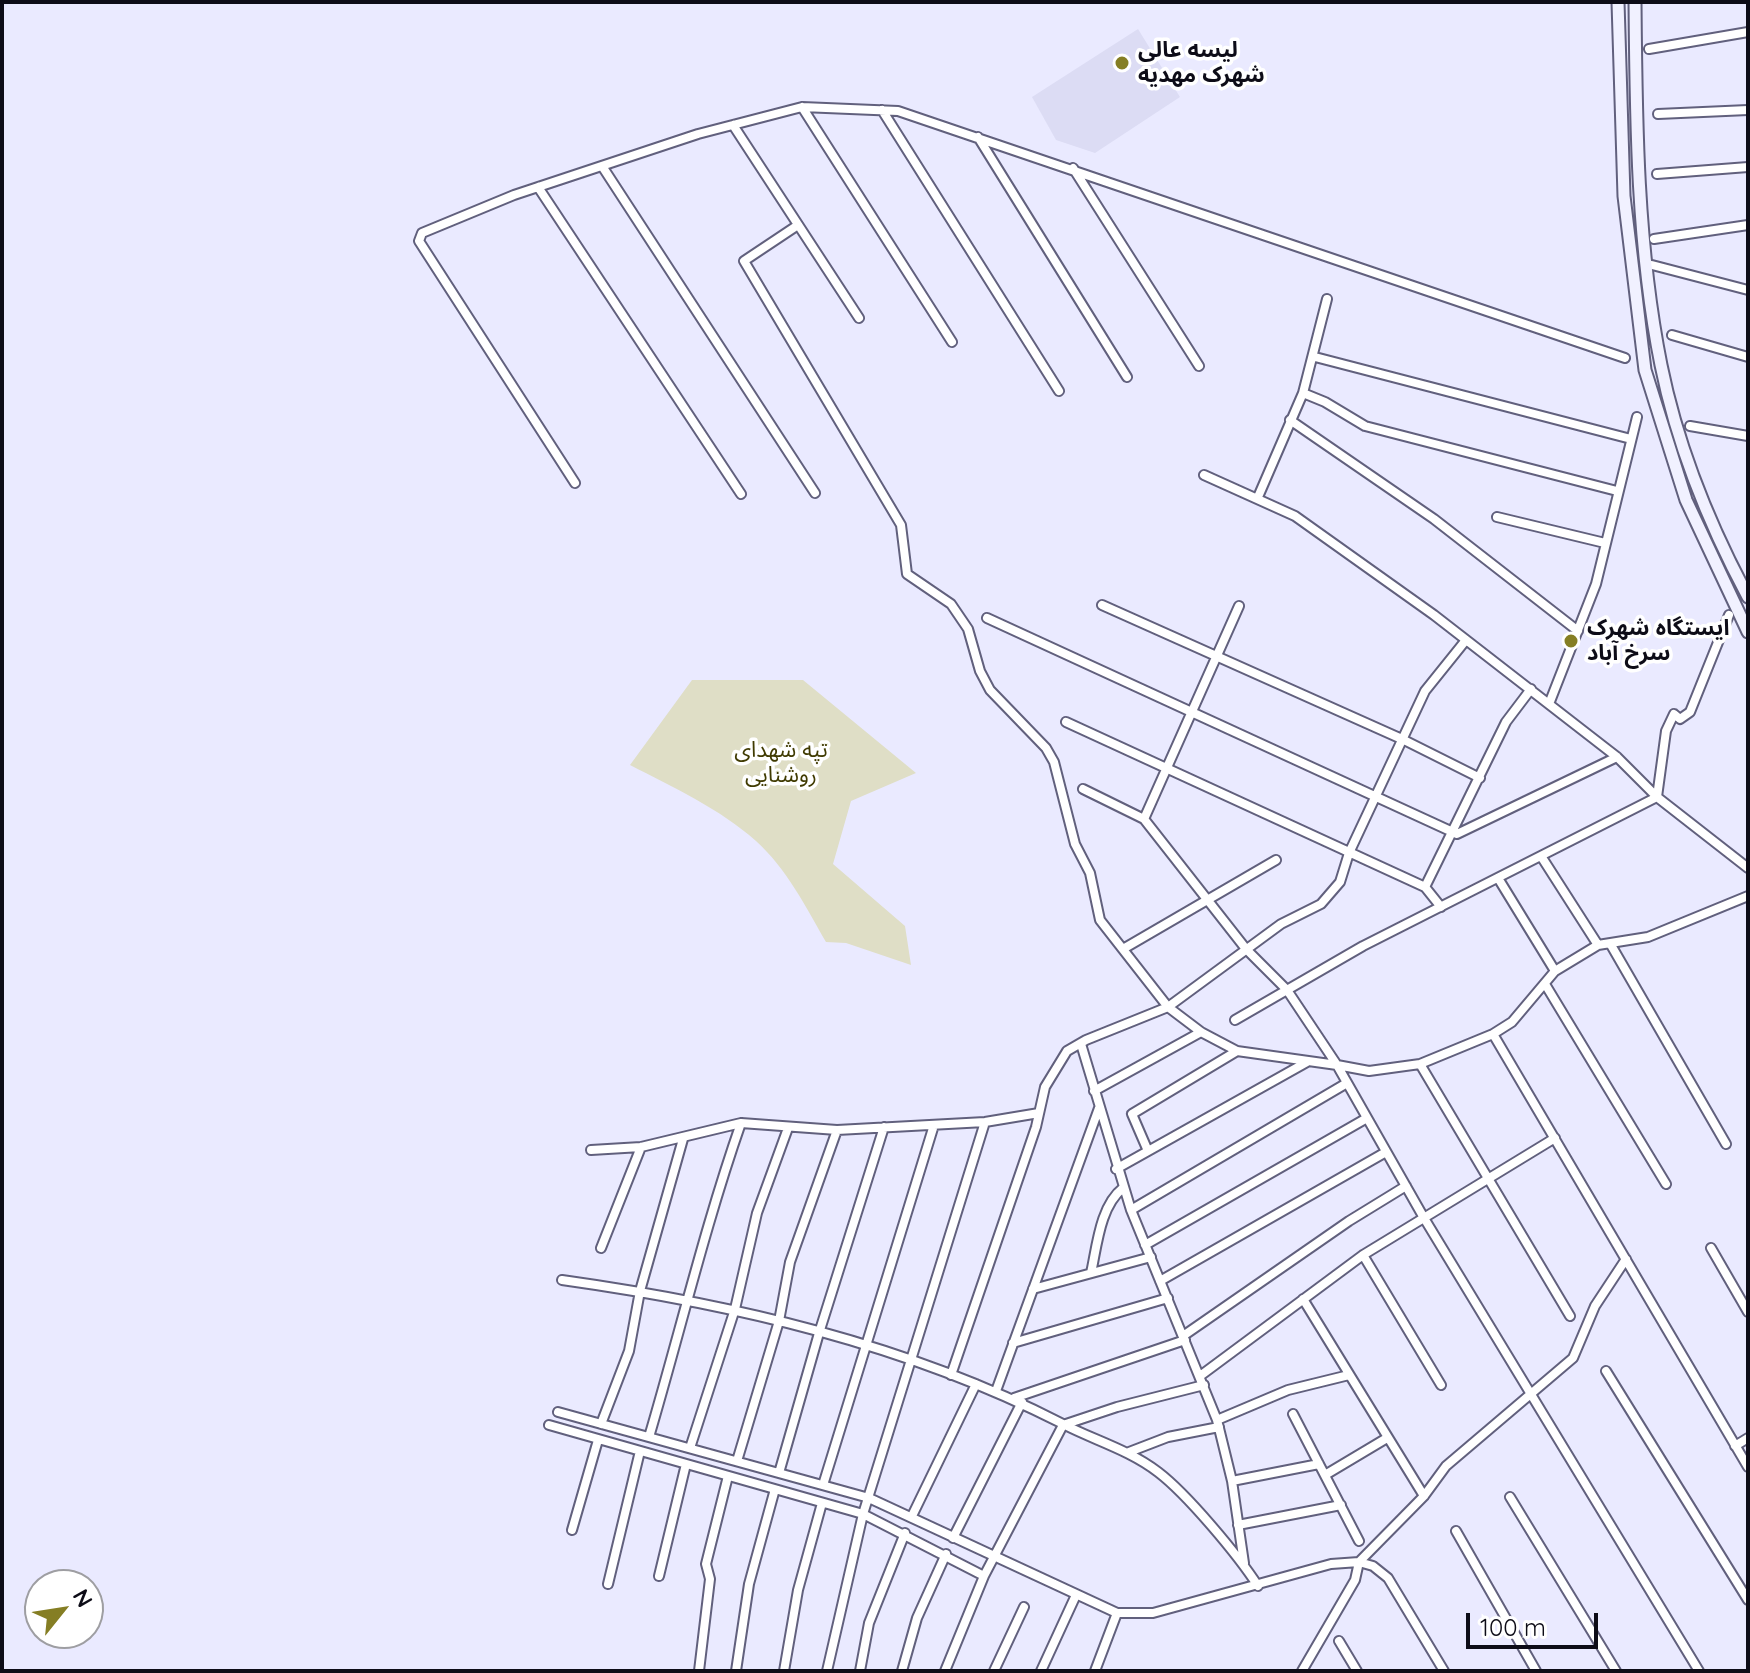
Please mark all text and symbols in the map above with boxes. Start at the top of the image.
place label: لیسه عالی شهرک مهدیه [1138,37,1265,88]
marker: لیسه عالی شهرک مهدیه [1113,54,1131,72]
place label: ایستگاه شهرک سرخ آباد [1587,615,1729,666]
marker: ایستگاه شهرک سرخ آباد [1562,632,1580,650]
park label: تپه شهدای روشنایی [734,737,828,788]
north arrow [24,1569,104,1649]
text: N [67,1584,99,1612]
scale bar [1470,1597,1602,1647]
text: 100 m [1480,1612,1546,1642]

